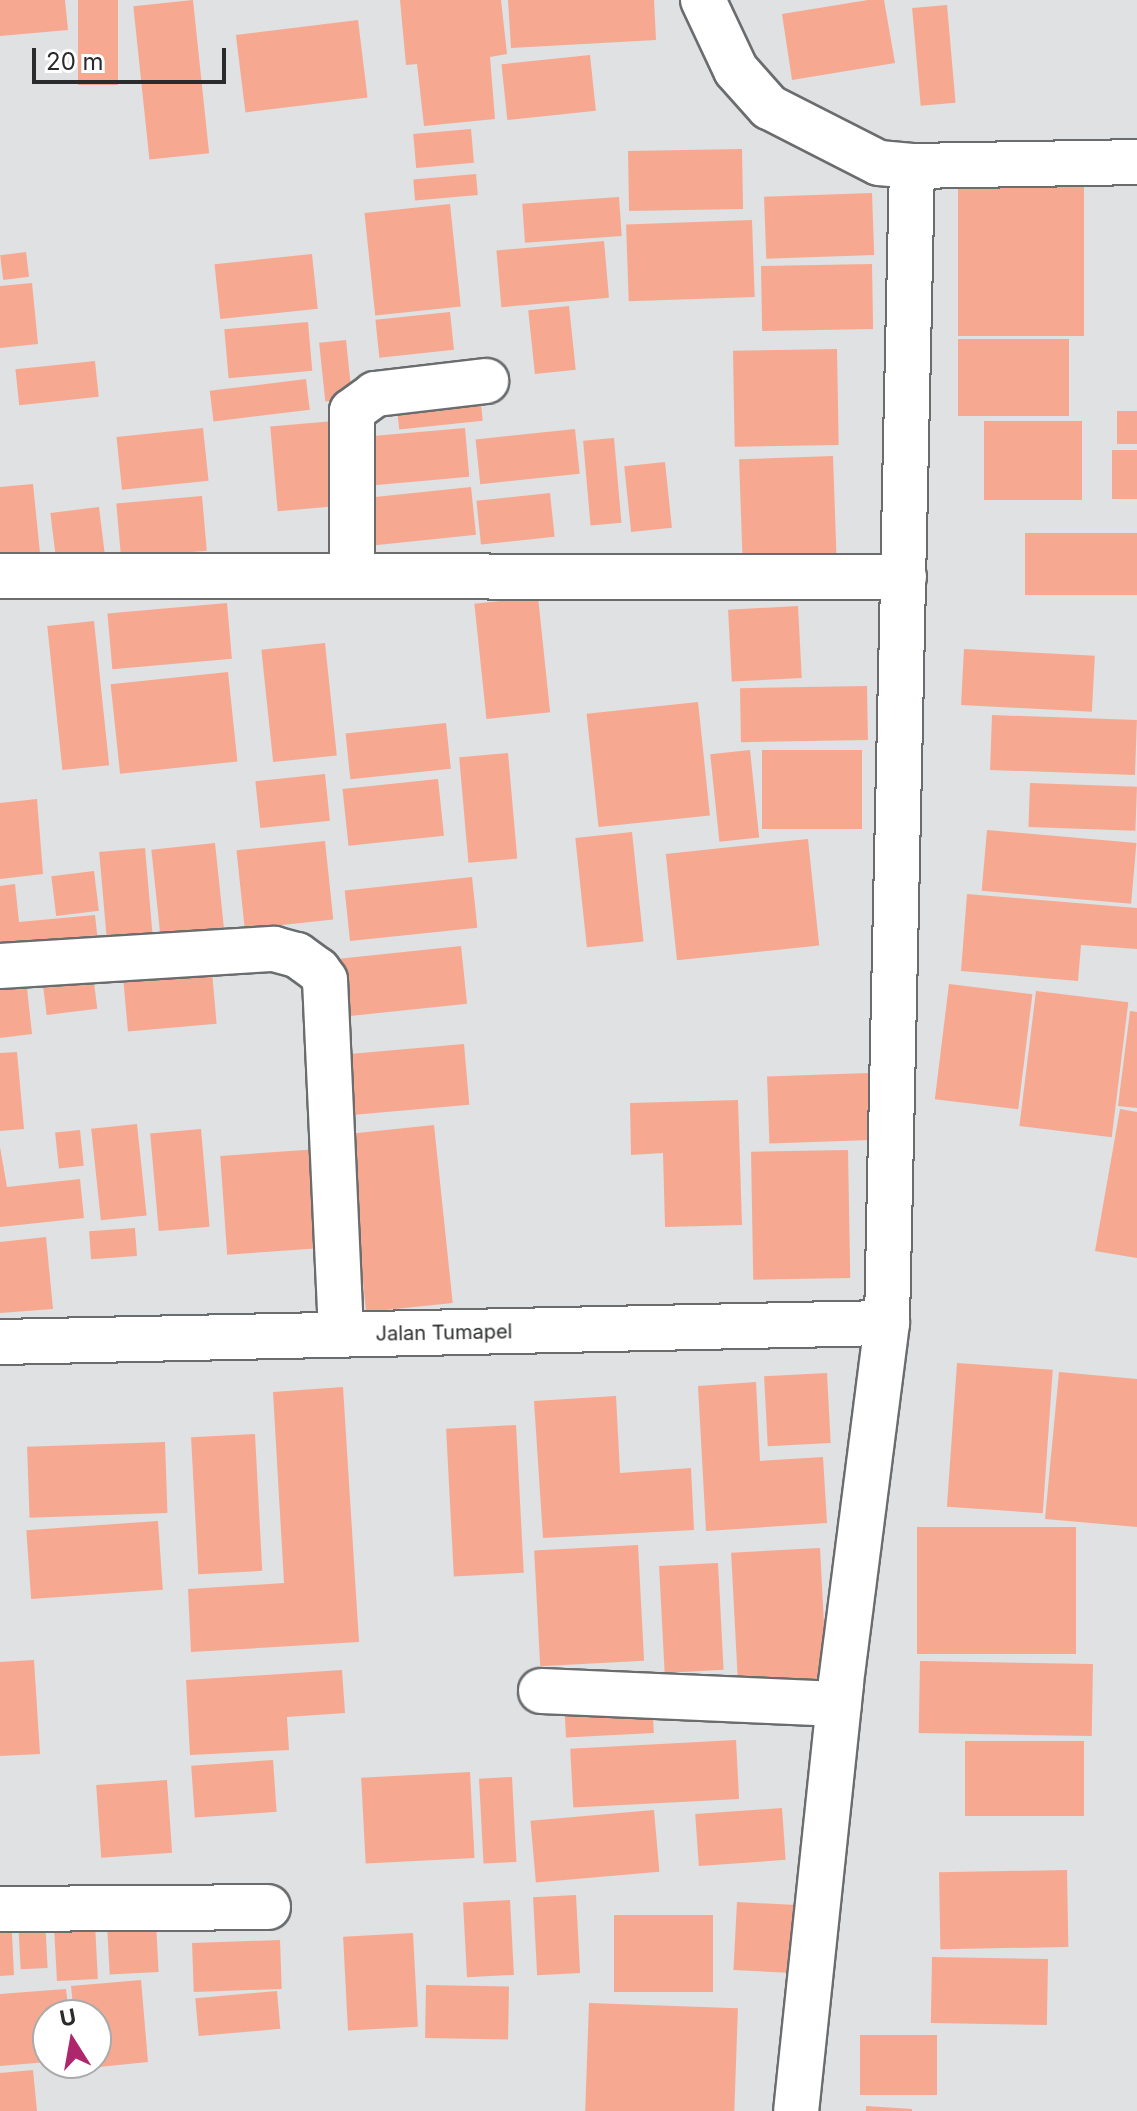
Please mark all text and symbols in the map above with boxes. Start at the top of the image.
scale bar [36,32,230,82]
text: 20 m [46,47,104,76]
street label: Jalan Tumapel [375,1320,513,1346]
north arrow [32,1999,112,2079]
text: U [57,2003,78,2032]

